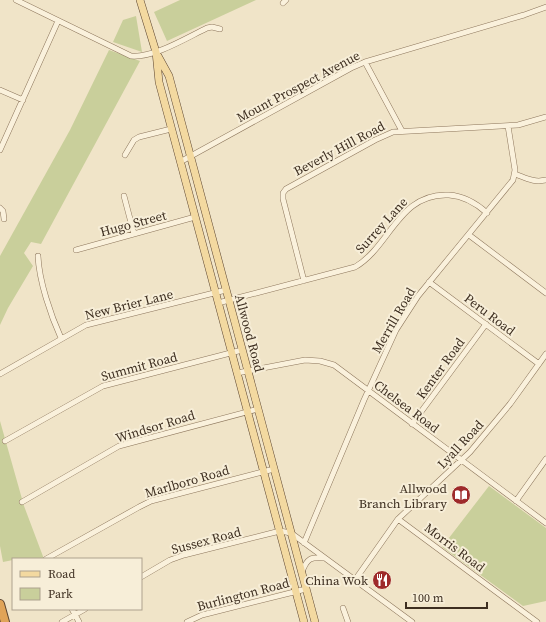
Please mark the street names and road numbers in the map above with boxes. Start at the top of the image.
street label: Mount Prospect Avenue [234,47,363,126]
street label: Beverly Hill Road [291,117,388,180]
street label: Surrey Lane [352,193,411,257]
street label: Hugo Street [98,206,169,240]
street label: Merrill Road [368,284,419,356]
street label: New Brier Lane [83,285,175,324]
street label: Peru Road [461,290,519,339]
street label: Allwood Road [231,292,268,375]
street label: Kenter Road [412,334,469,402]
street label: Summit Road [99,348,180,385]
street label: Chelsea Road [371,376,443,437]
street label: Windsor Road [113,406,197,447]
street label: Lyall Road [433,416,488,472]
street label: Marlboro Road [143,461,232,502]
street label: Morris Road [421,519,489,576]
street label: Sussex Road [169,523,243,558]
street label: Burlington Road [195,574,292,615]

